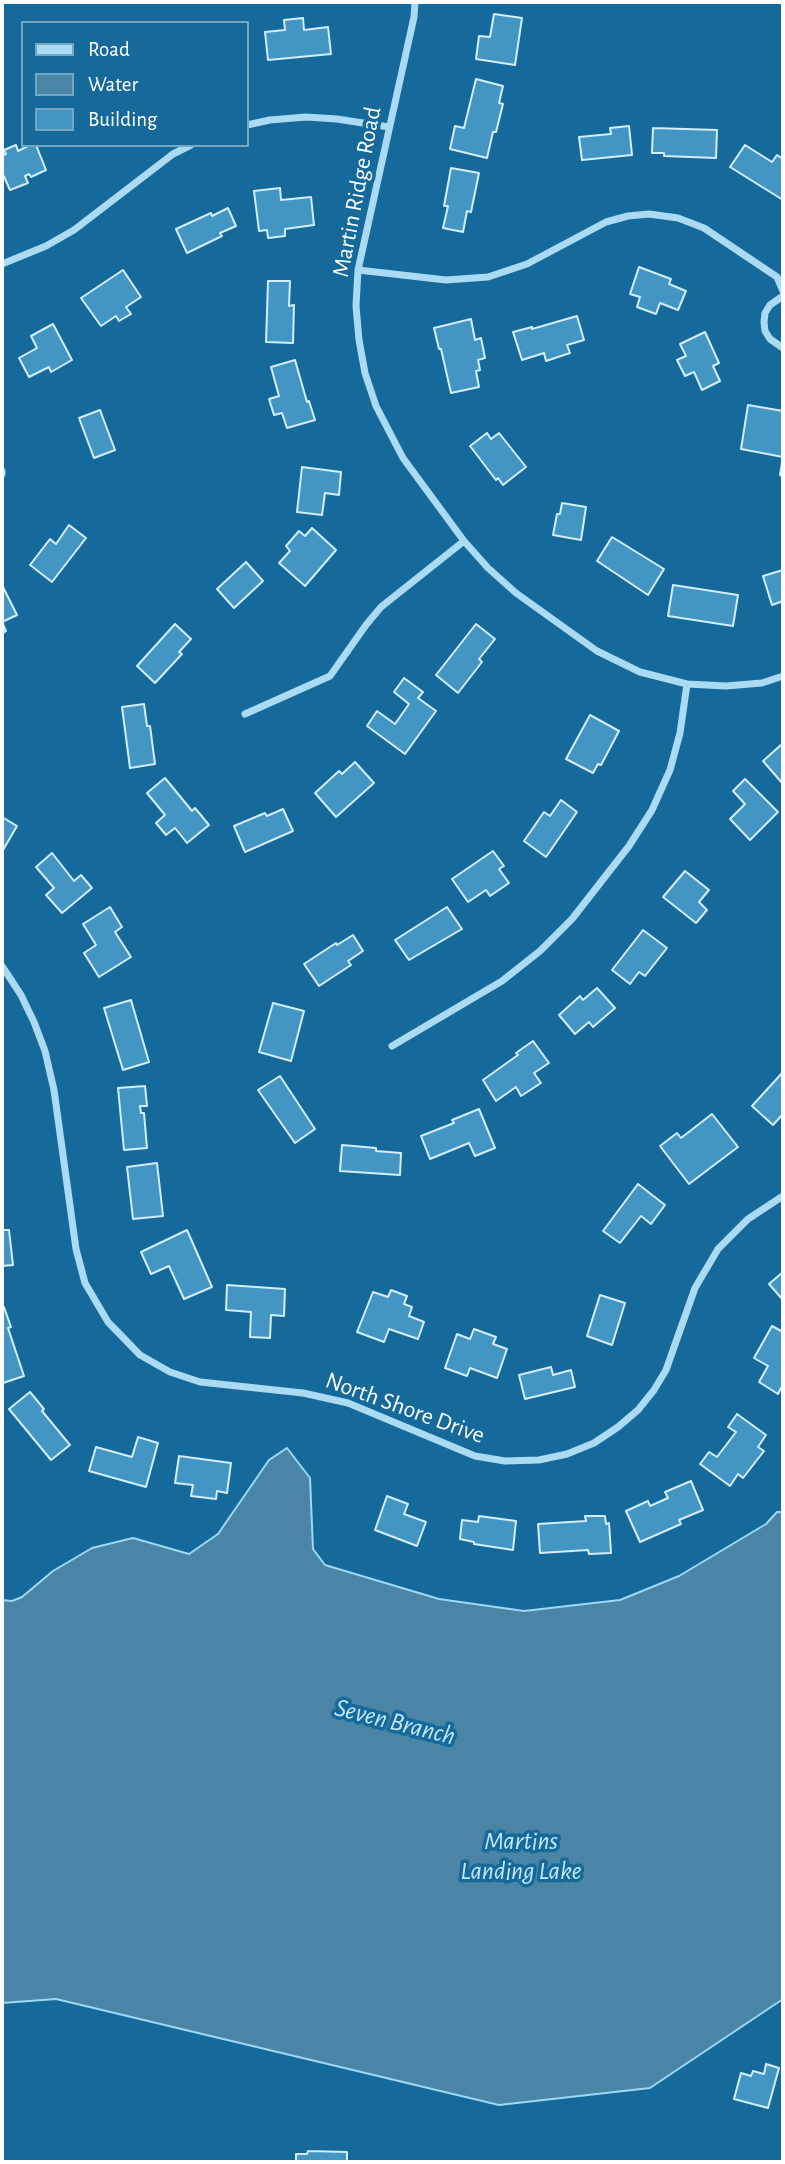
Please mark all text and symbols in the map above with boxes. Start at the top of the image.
legend [21,21,248,147]
text: Road [88,39,130,60]
text: Water [88,74,138,95]
street label: Martin Ridge Road [326,104,388,280]
text: Building [88,109,157,130]
street label: North Shore Drive [322,1366,488,1450]
water label: Seven Branch [332,1692,458,1752]
water label: Martins Landing Lake [460,1825,582,1886]

